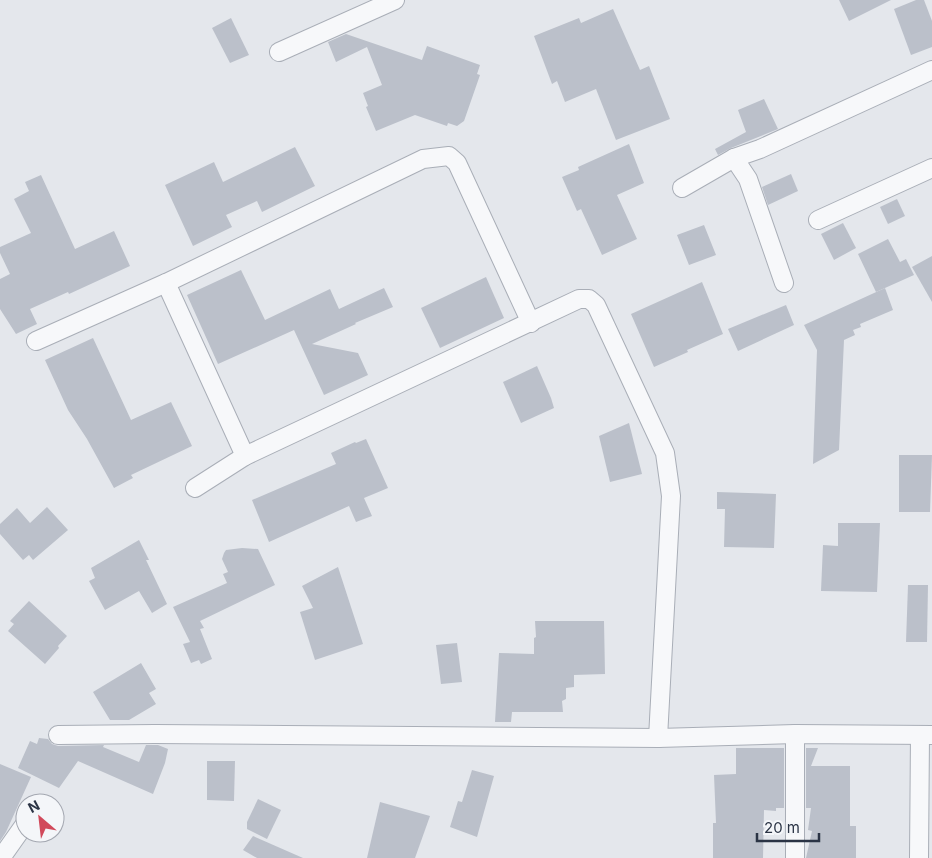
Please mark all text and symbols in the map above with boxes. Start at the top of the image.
north arrow [15,793,65,843]
text: N [25,796,42,816]
scale bar [757,810,820,842]
text: 20 m [764,818,800,837]

